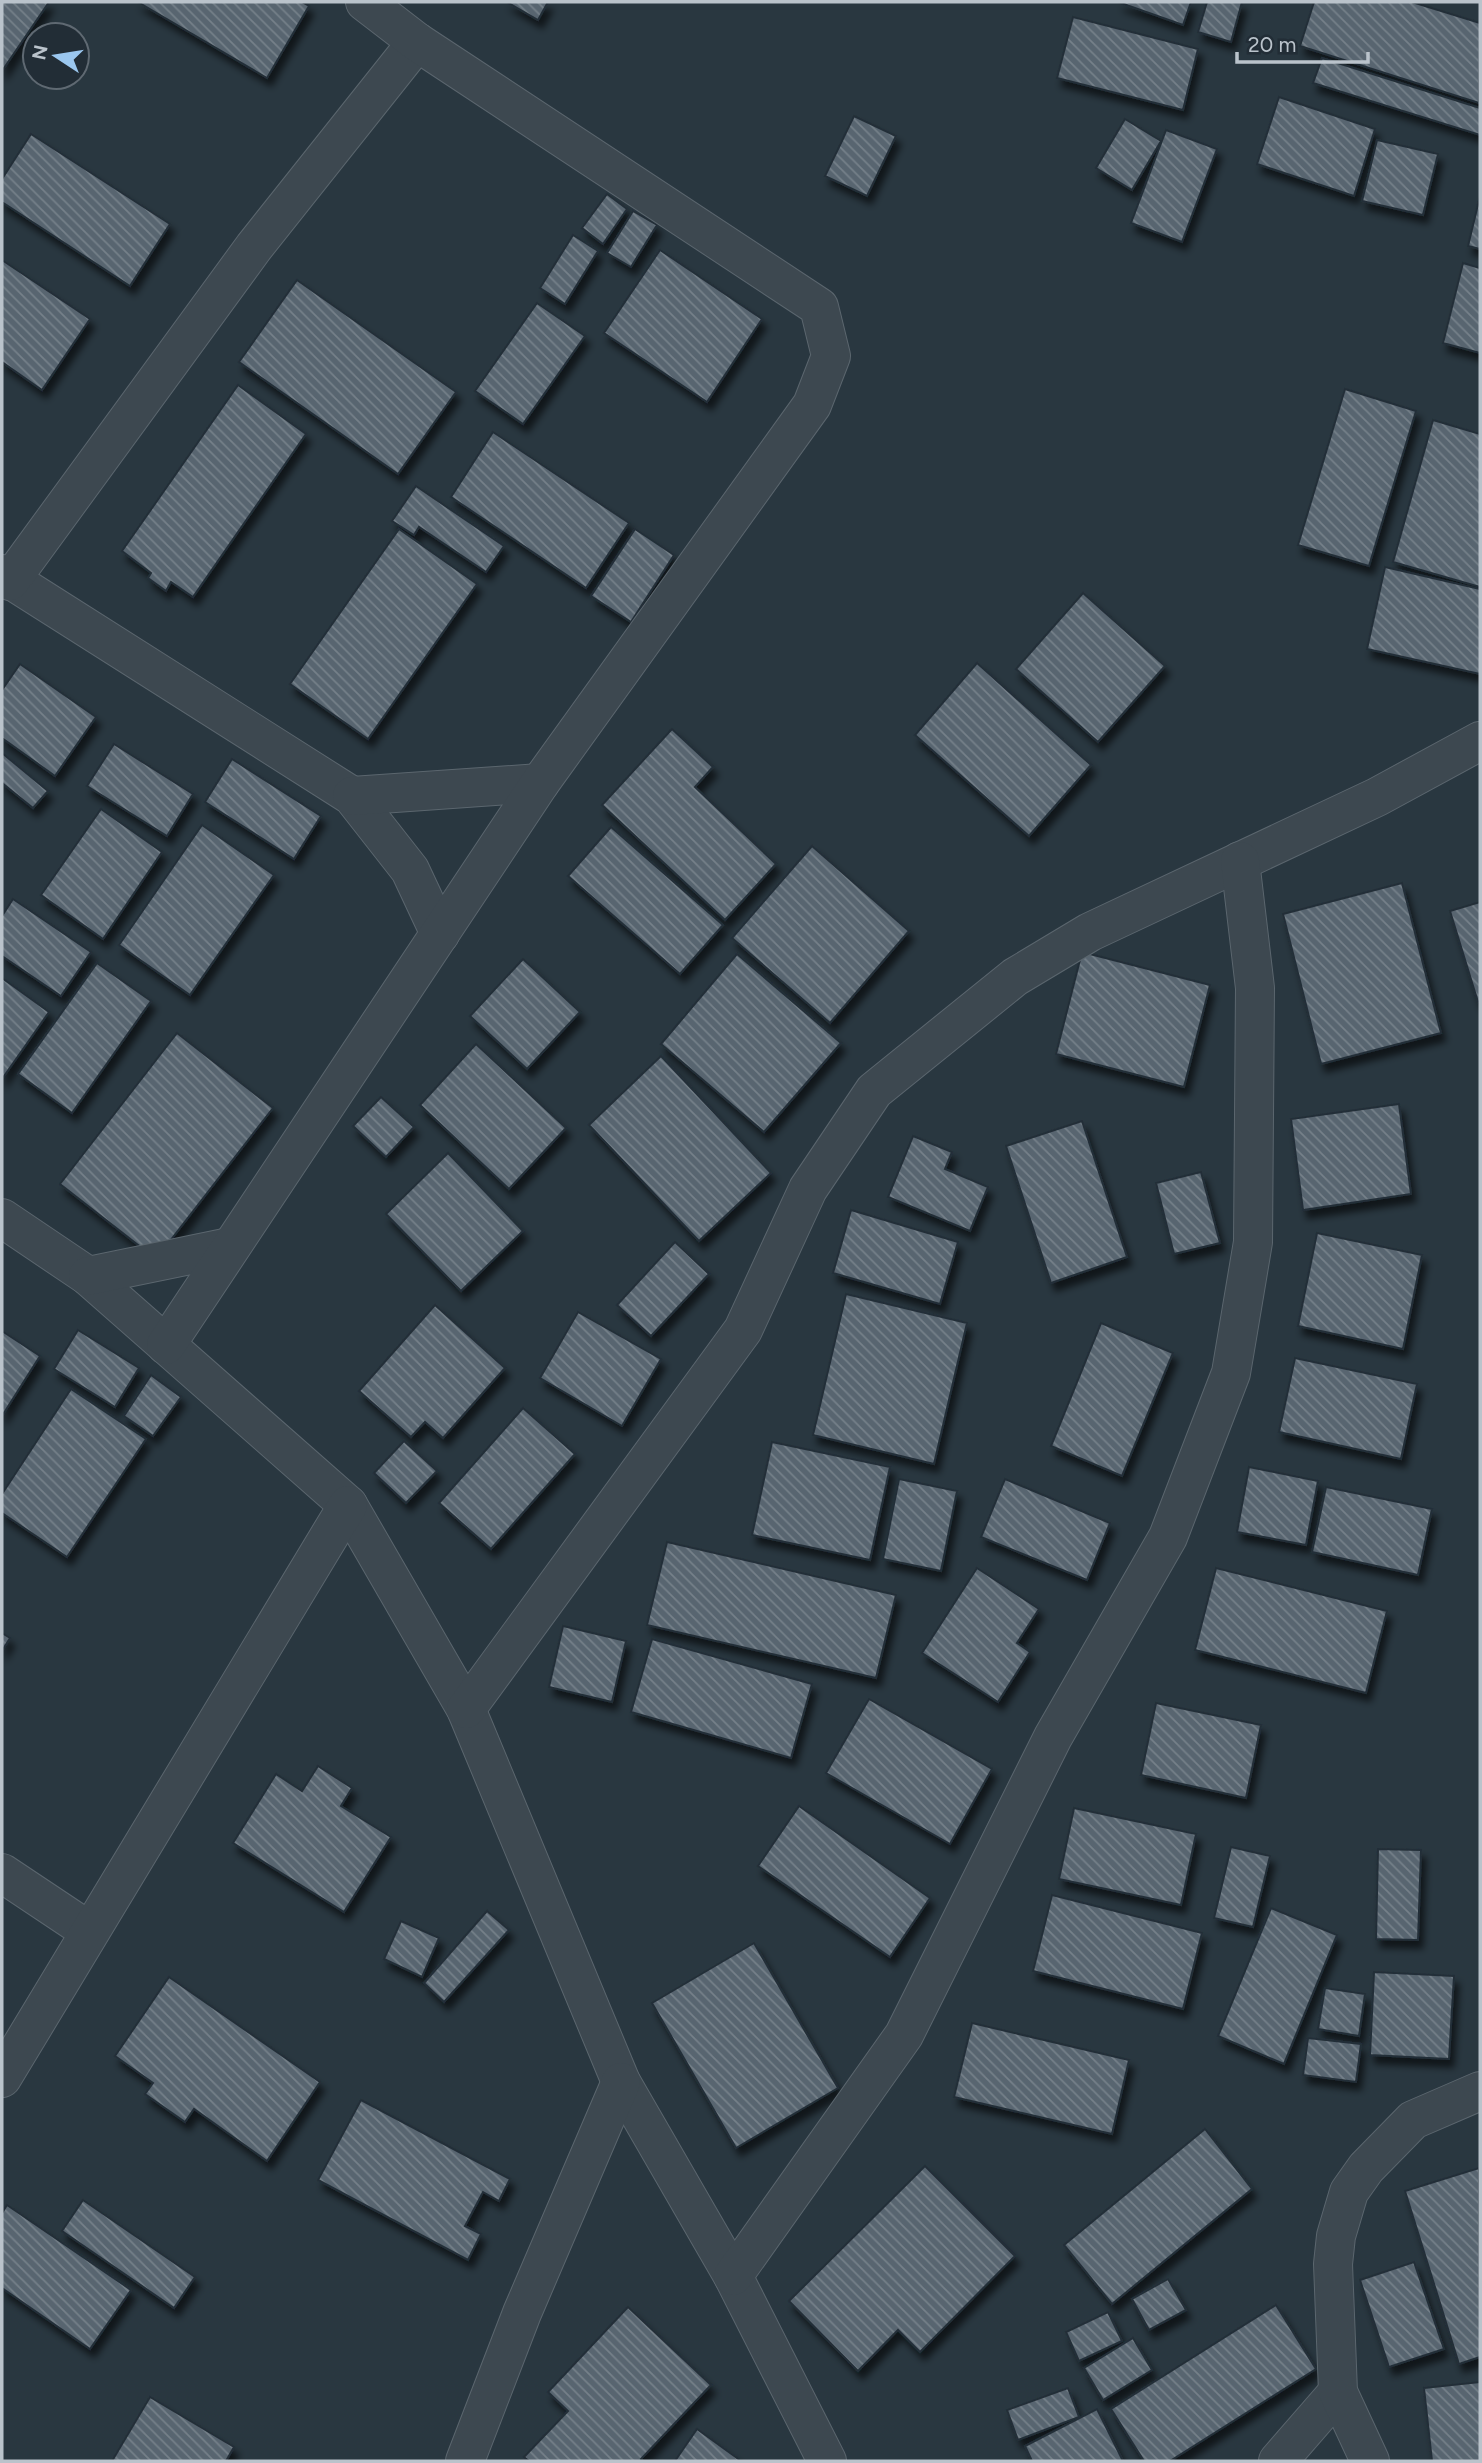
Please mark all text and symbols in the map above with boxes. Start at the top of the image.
north arrow [21,21,91,91]
scale bar [1237,21,1368,65]
text: 20 m [1248,32,1296,57]
text: N [27,43,53,62]

